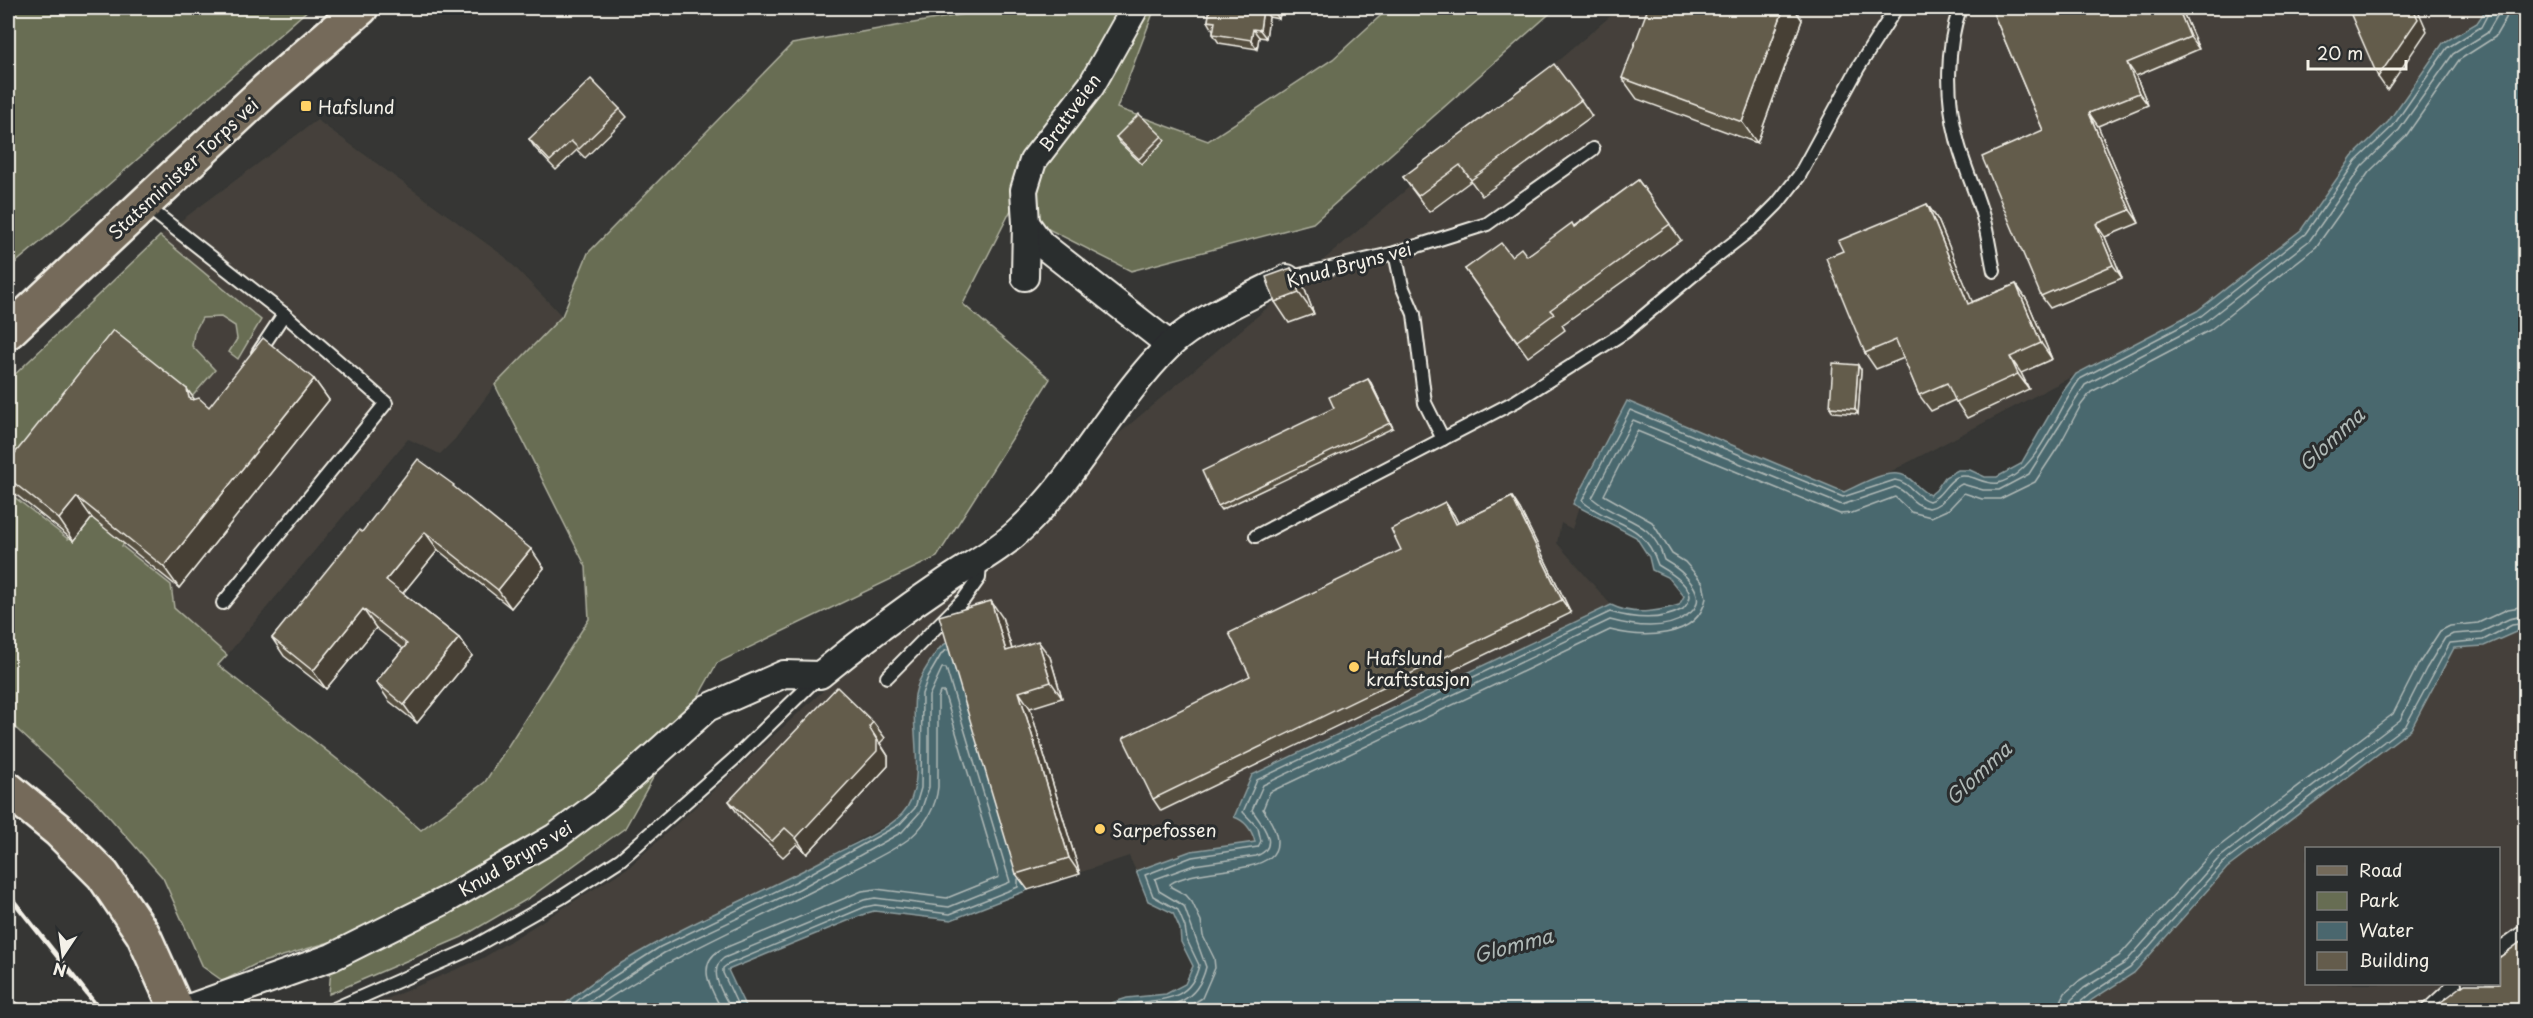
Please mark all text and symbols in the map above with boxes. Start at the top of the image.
scale bar [2308,33,2406,71]
text: 20 m [2317,39,2363,66]
street label: Brattveien [1031,67,1107,157]
street label: Statsminister Torps vei [102,91,264,245]
place label: Hafslund [318,93,395,120]
marker: Hafslund [299,99,313,113]
street label: Knud Bryns vei [1283,234,1415,294]
water label: Glomma [2291,400,2371,478]
place label: Hafslund kraftstasjon [1366,644,1470,692]
marker: Hafslund kraftstasjon [1347,660,1361,674]
water label: Glomma [1938,734,2018,812]
street label: Knud Bryns vei [453,813,577,903]
place label: Sarpefossen [1112,816,1216,843]
marker: Sarpefossen [1093,822,1107,836]
legend [2305,847,2500,985]
text: Road [2359,856,2403,883]
text: Park [2359,886,2399,913]
text: Water [2359,916,2414,943]
water label: Glomma [1470,920,1557,970]
north arrow [33,925,93,985]
text: Building [2359,946,2429,973]
text: N [51,957,68,984]

